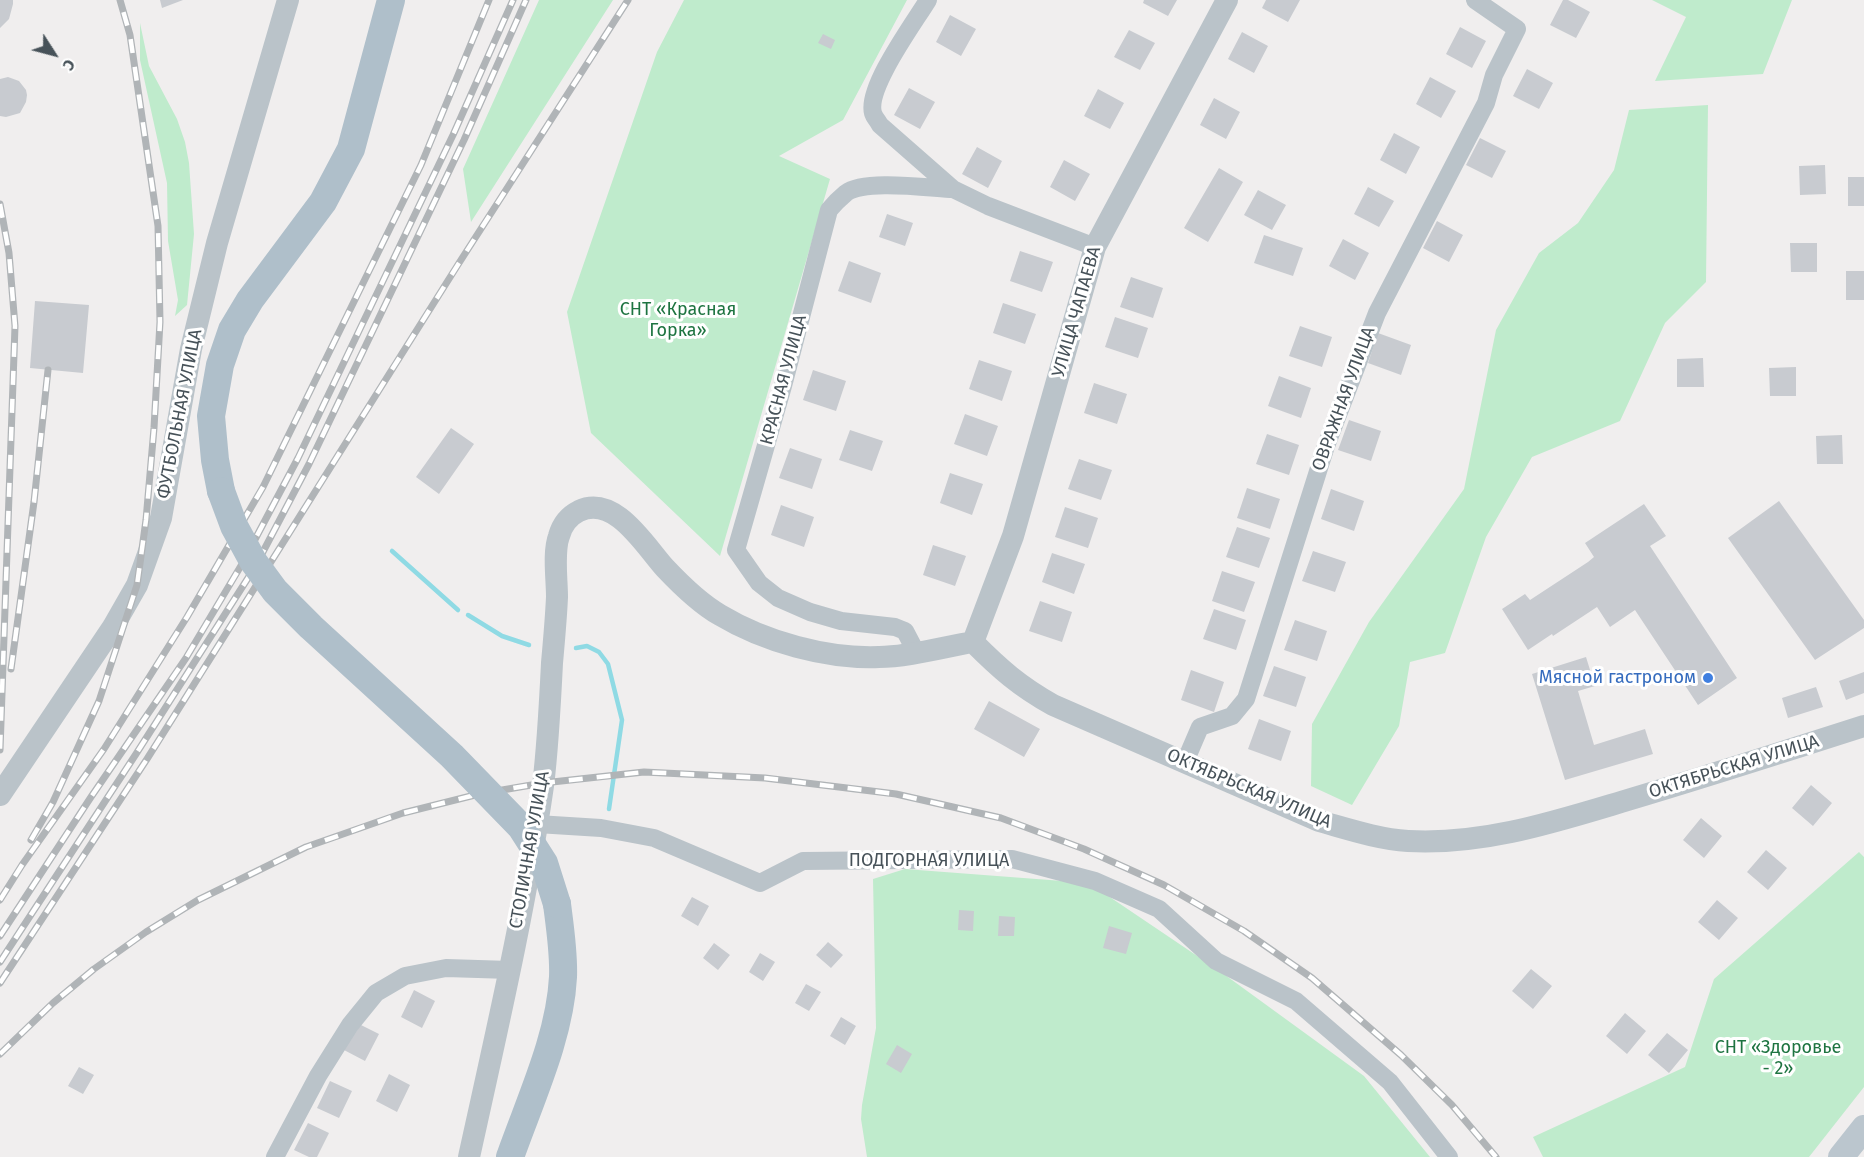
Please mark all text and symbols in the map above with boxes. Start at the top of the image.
north arrow [24,24,84,84]
text: С [59,56,79,74]
street label: УЛИЦА ЧАПАЕВА [1048,244,1106,380]
park label: СНТ «Красная Горка» [620,299,736,342]
street label: КРАСНАЯ УЛИЦА [756,312,812,448]
street label: ОВРАЖНАЯ УЛИЦА [1308,324,1380,474]
street label: ФУТБОЛЬНАЯ УЛИЦА [153,327,207,501]
place label: Мясной гастроном [1539,667,1696,689]
marker: Мясной гастроном [1701,671,1715,685]
street label: ОКТЯБРЬСКАЯ УЛИЦА [1646,731,1822,803]
street label: ОКТЯБРЬСКАЯ УЛИЦА [1163,745,1335,833]
street label: СТОЛИЧНАЯ УЛИЦА [505,769,555,931]
street label: ПОДГОРНАЯ УЛИЦА [849,850,1009,872]
park label: СНТ «Здоровье - 2» [1715,1037,1841,1080]

